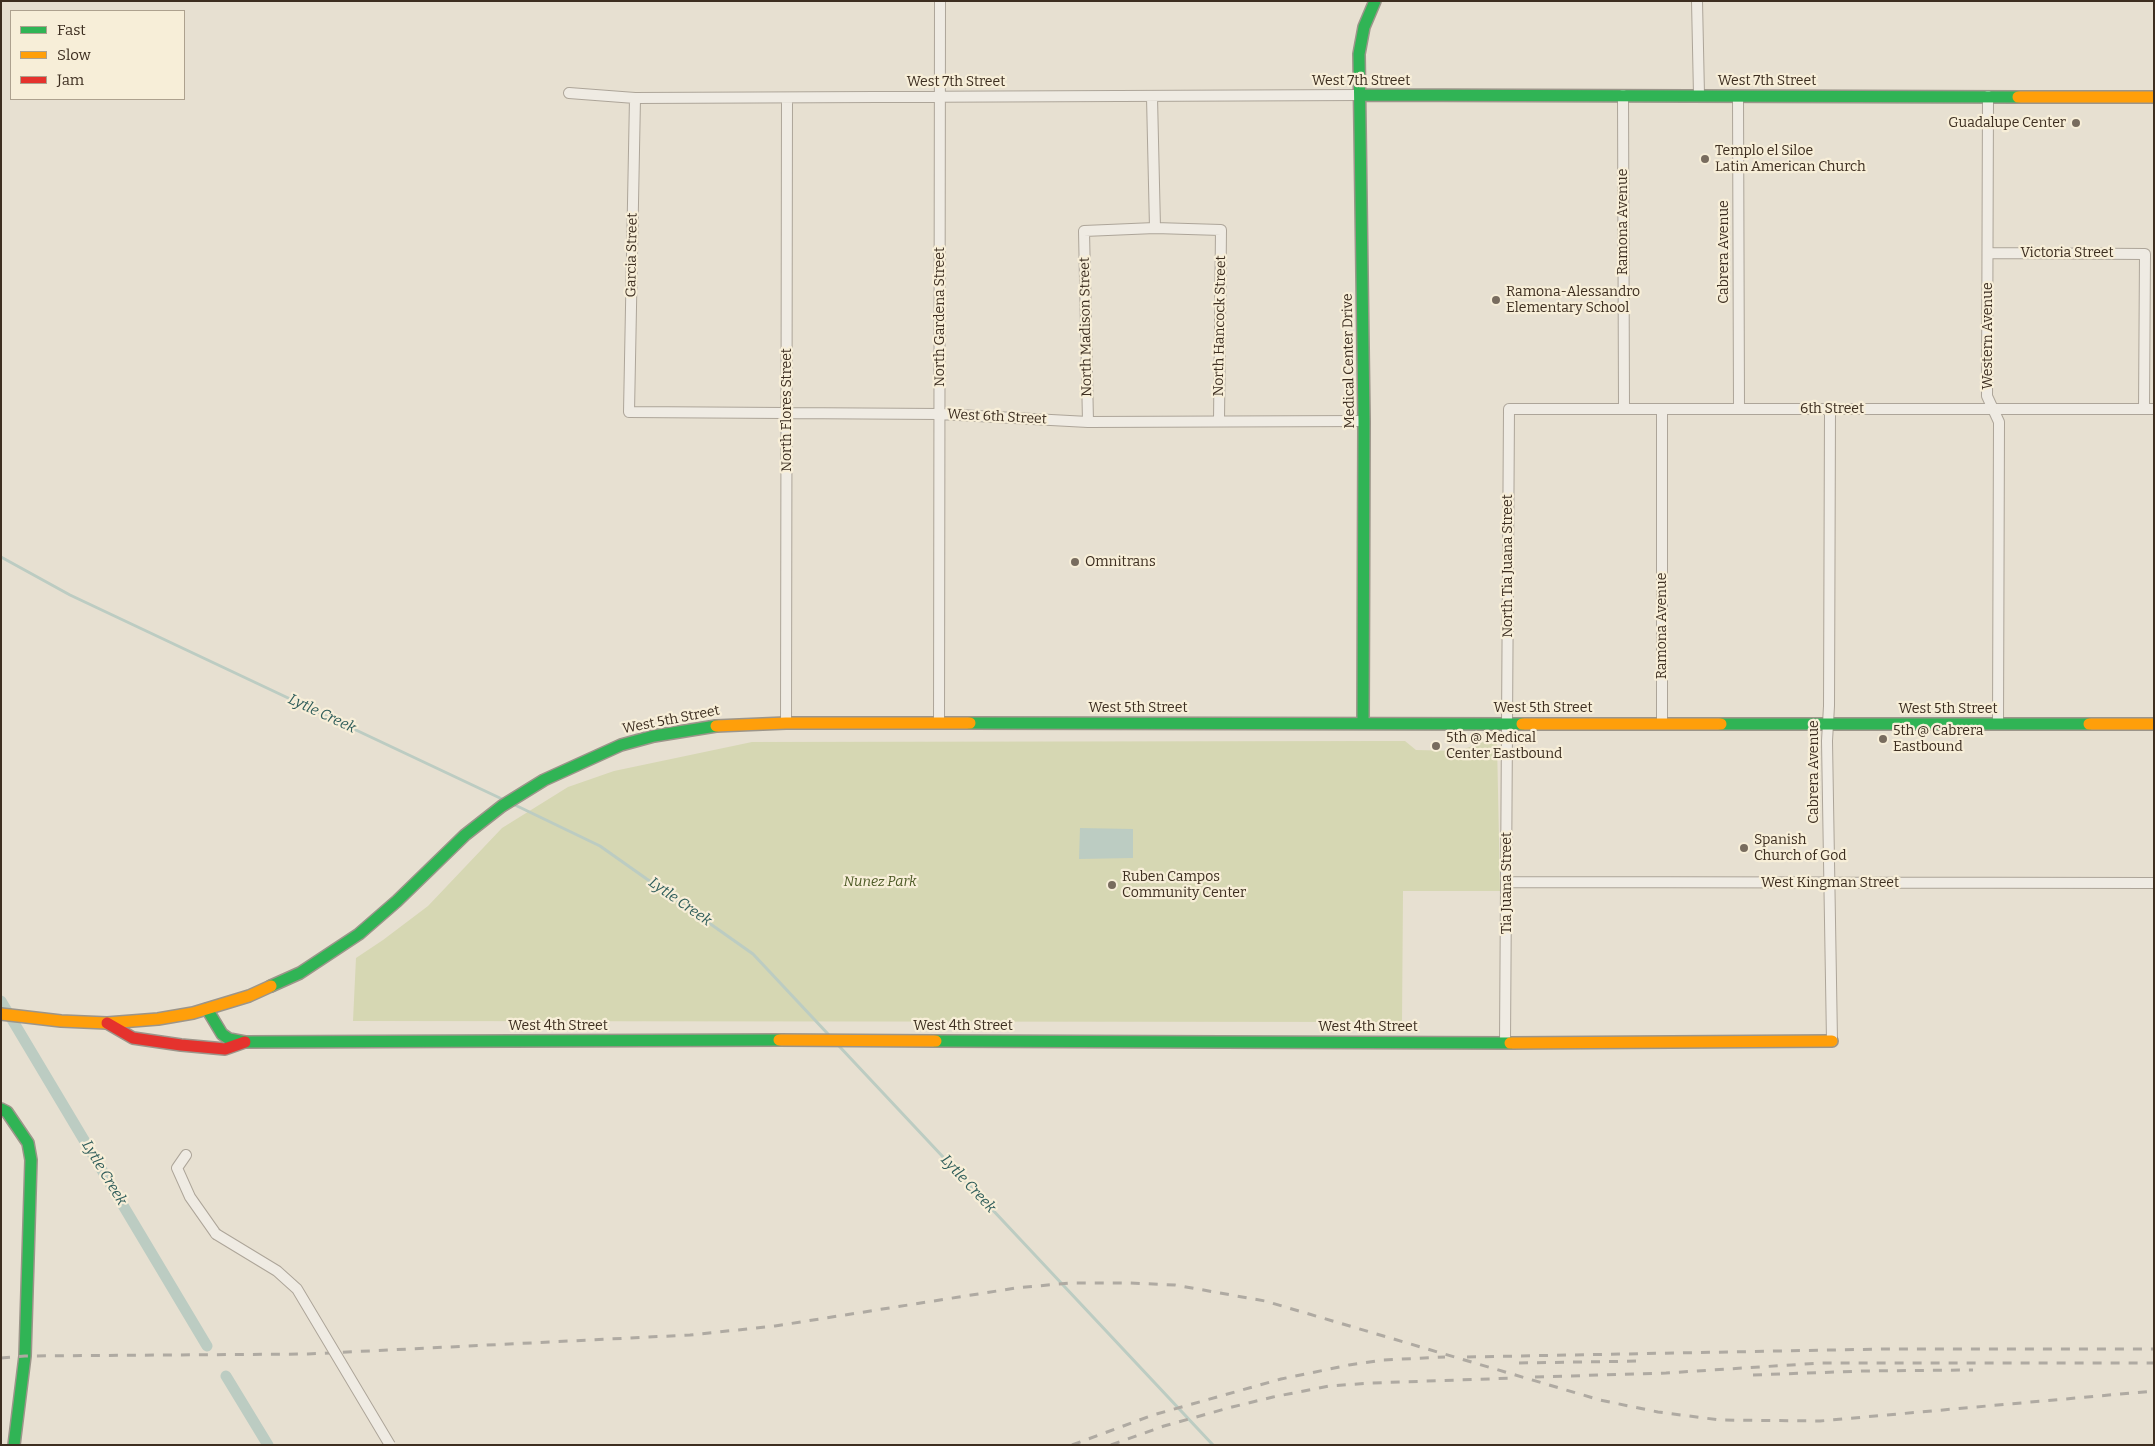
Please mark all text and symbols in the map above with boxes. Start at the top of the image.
legend [10,10,185,100]
text: Fast [57,21,86,39]
text: Slow [57,46,91,64]
text: Jam [57,71,84,89]
street label: West 7th Street [1312,73,1410,89]
street label: West 7th Street [1718,73,1816,89]
street label: West 7th Street [907,74,1005,90]
place label: Guadalupe Center [1948,115,2066,131]
marker: Guadalupe Center [2070,117,2082,129]
place label: Templo el Siloe Latin American Church [1715,143,1866,176]
marker: Templo el Siloe Latin American Church [1699,153,1711,165]
street label: Ramona Avenue [1615,169,1631,275]
street label: Cabrera Avenue [1716,200,1732,304]
street label: Garcia Street [623,213,641,297]
street label: Victoria Street [2020,245,2114,261]
street label: North Gardena Street [932,247,948,387]
street label: North Hancock Street [1210,255,1230,397]
street label: North Madison Street [1076,257,1096,397]
street label: Western Avenue [1980,282,1996,390]
place label: Ramona-Alessandro Elementary School [1506,284,1640,316]
street label: Medical Center Drive [1339,293,1359,429]
marker: Ramona-Alessandro Elementary School [1490,294,1502,306]
street label: North Flores Street [779,348,795,472]
street label: 6th Street [1800,401,1864,417]
street label: West 6th Street [947,406,1047,428]
street label: North Tia Juana Street [1500,494,1516,638]
place label: Omnitrans [1085,554,1156,570]
marker: Omnitrans [1069,556,1081,568]
street label: Ramona Avenue [1654,573,1670,679]
water label: Lytle Creek [285,690,359,738]
street label: West 5th Street [1089,700,1187,716]
street label: West 5th Street [1494,700,1592,716]
street label: West 5th Street [1899,701,1997,717]
street label: West 5th Street [621,702,721,738]
street label: Cabrera Avenue [1806,720,1822,824]
place label: 5th @ Cabrera Eastbound [1893,723,1983,756]
place label: 5th @ Medical Center Eastbound [1446,730,1562,762]
marker: 5th @ Cabrera Eastbound [1877,733,1889,745]
marker: 5th @ Medical Center Eastbound [1430,740,1442,752]
street label: Tia Juana Street [1499,832,1515,934]
place label: Spanish Church of God [1754,832,1847,864]
marker: Spanish Church of God [1738,842,1750,854]
place label: Ruben Campos Community Center [1122,869,1246,902]
water label: Lytle Creek [645,874,715,930]
park label: Nunez Park [843,874,917,890]
street label: West Kingman Street [1761,875,1899,891]
marker: Ruben Campos Community Center [1106,879,1118,891]
street label: West 4th Street [508,1018,608,1034]
street label: West 4th Street [913,1018,1013,1034]
street label: West 4th Street [1318,1019,1418,1035]
water label: Lytle Creek [78,1137,130,1209]
water label: Lytle Creek [937,1151,999,1217]

